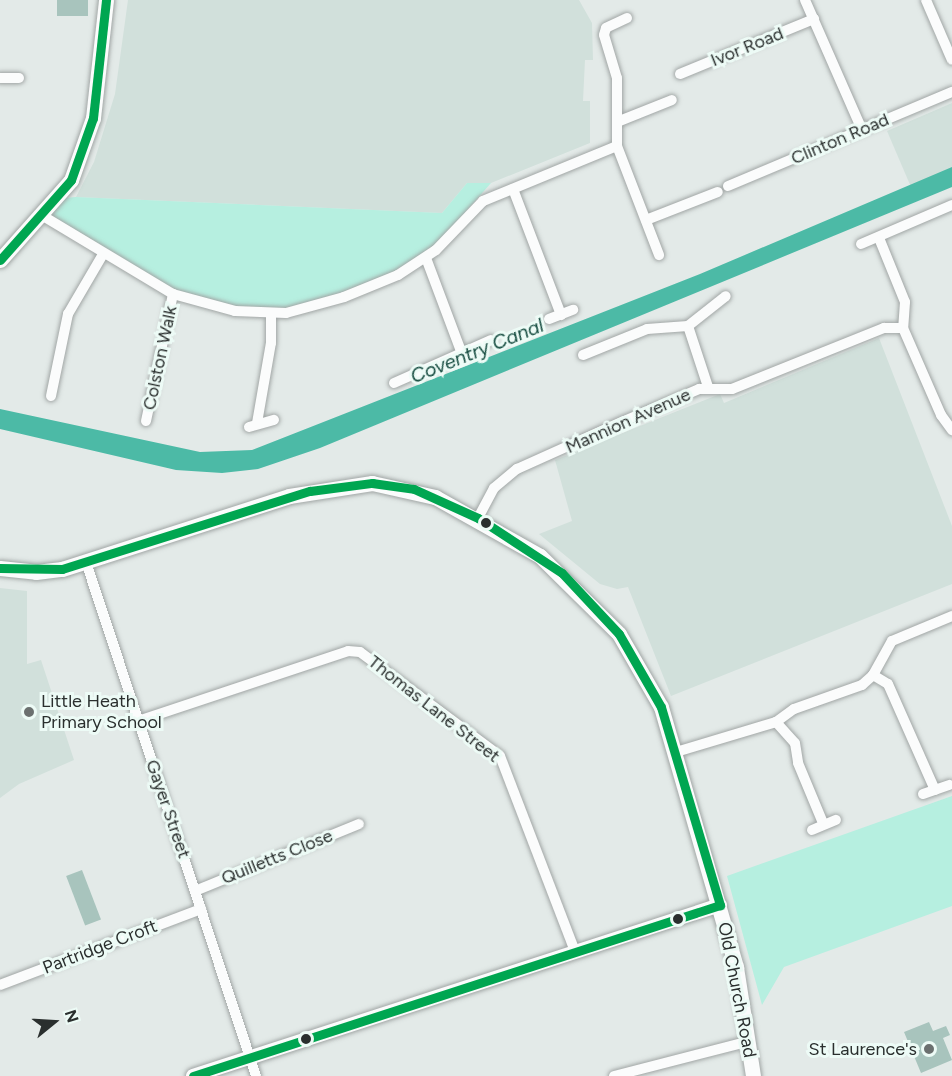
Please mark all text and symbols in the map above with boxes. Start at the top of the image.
street label: Ivor Road [708,23,786,71]
street label: Clinton Road [788,109,892,169]
street label: Colston Walk [138,304,182,412]
water label: Coventry Canal [407,313,547,389]
street label: Mannion Avenue [562,384,694,458]
unlabelled marker [480,517,492,529]
street label: Thomas Lane Street [364,651,504,767]
place label: Little Heath Primary School [41,691,162,734]
marker: Little Heath Primary School [22,705,36,719]
street label: Gayer Street [141,757,195,861]
street label: Quilletts Close [218,825,336,889]
unlabelled marker [672,913,684,925]
street label: Partridge Croft [40,915,160,979]
street label: Old Church Road [713,920,761,1060]
north arrow [24,992,84,1052]
text: N [61,1007,83,1025]
unlabelled marker [300,1033,312,1045]
place label: St Laurence's [809,1038,917,1060]
marker: St Laurence's [922,1042,936,1056]

